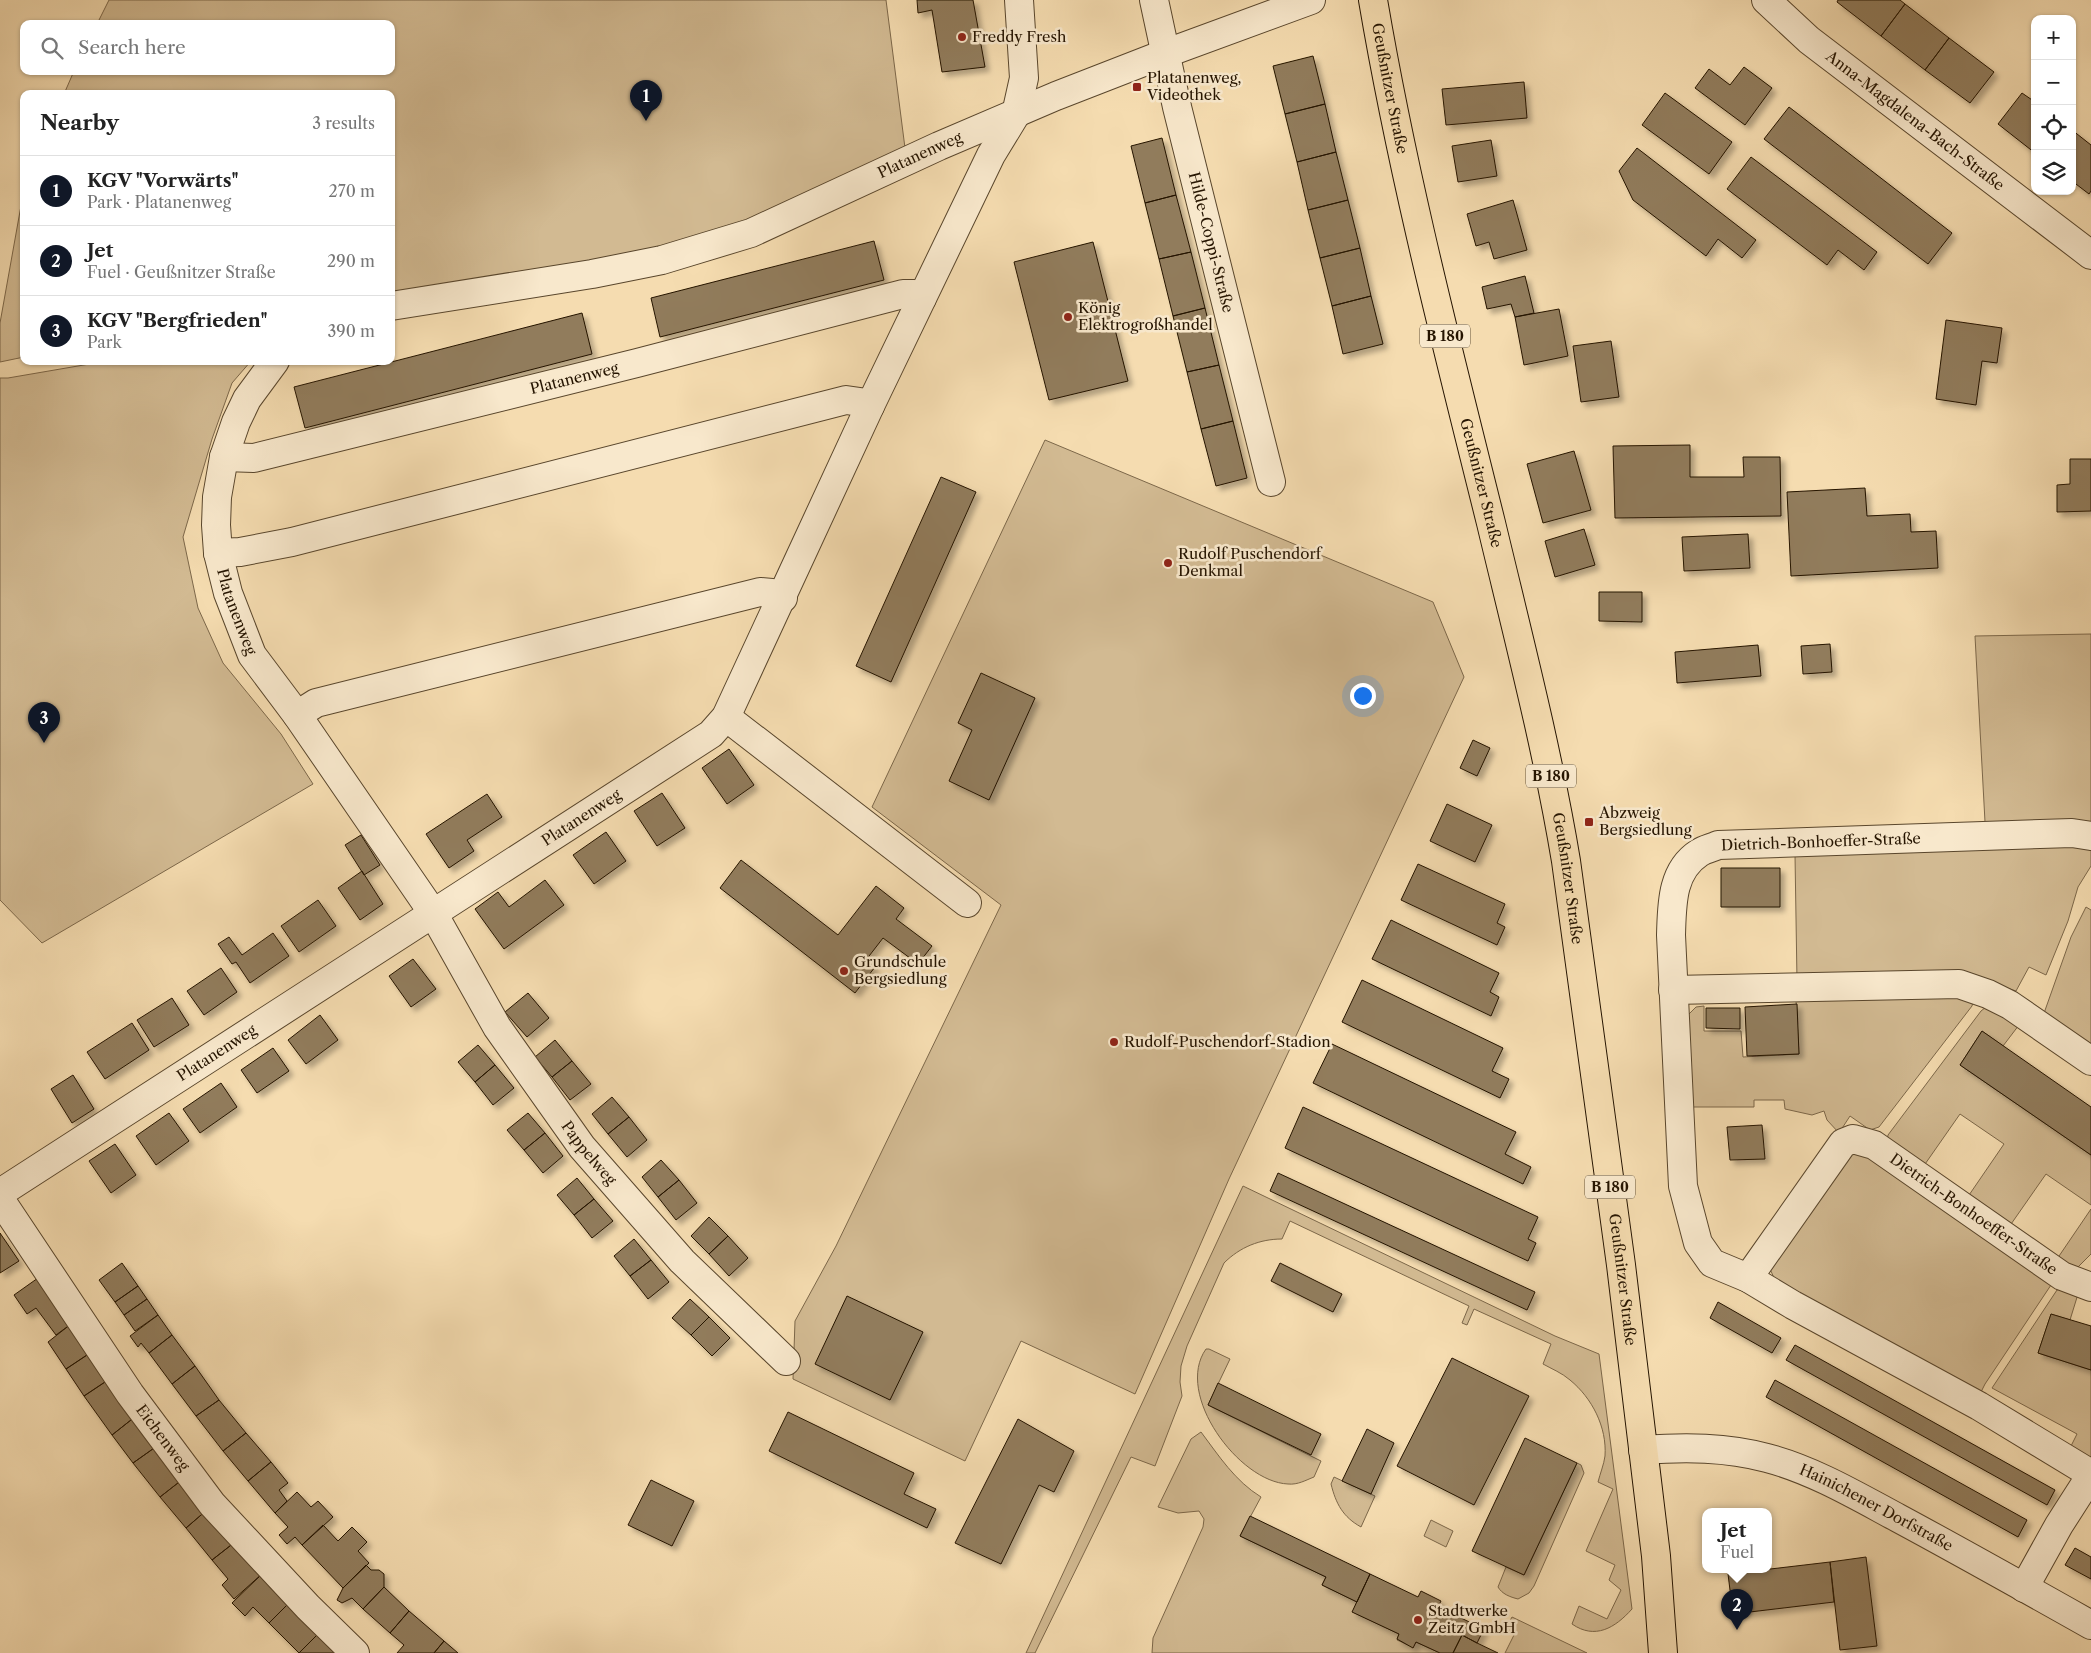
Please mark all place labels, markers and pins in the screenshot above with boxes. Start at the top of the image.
place label: Freddy Fresh [972,27,1067,46]
marker: Freddy Fresh [956,31,968,43]
place label: Platanenweg, Videothek [1146,68,1242,104]
pin: 1 [630,80,662,121]
marker: Platanenweg, Videothek [1131,81,1143,93]
place label: König Elektrogroßhandel [1078,298,1213,334]
marker: König Elektrogroßhandel [1062,311,1074,323]
place label: Rudolf Puschendorf Denkmal [1178,544,1323,580]
marker: Rudolf Puschendorf Denkmal [1162,557,1174,569]
pin: 3 [28,702,60,743]
place label: Abzweig Bergsiedlung [1598,803,1692,839]
marker: Abzweig Bergsiedlung [1583,816,1595,828]
place label: Grundschule Bergsiedlung [854,952,947,988]
marker: Grundschule Bergsiedlung [838,965,850,977]
place label: Rudolf-Puschendorf-Stadion [1124,1032,1331,1051]
marker: Rudolf-Puschendorf-Stadion [1108,1036,1120,1048]
pin: 2 [1721,1589,1753,1630]
place label: Stadtwerke Zeitz GmbH [1428,1601,1516,1637]
marker: Stadtwerke Zeitz GmbH [1412,1614,1424,1626]

